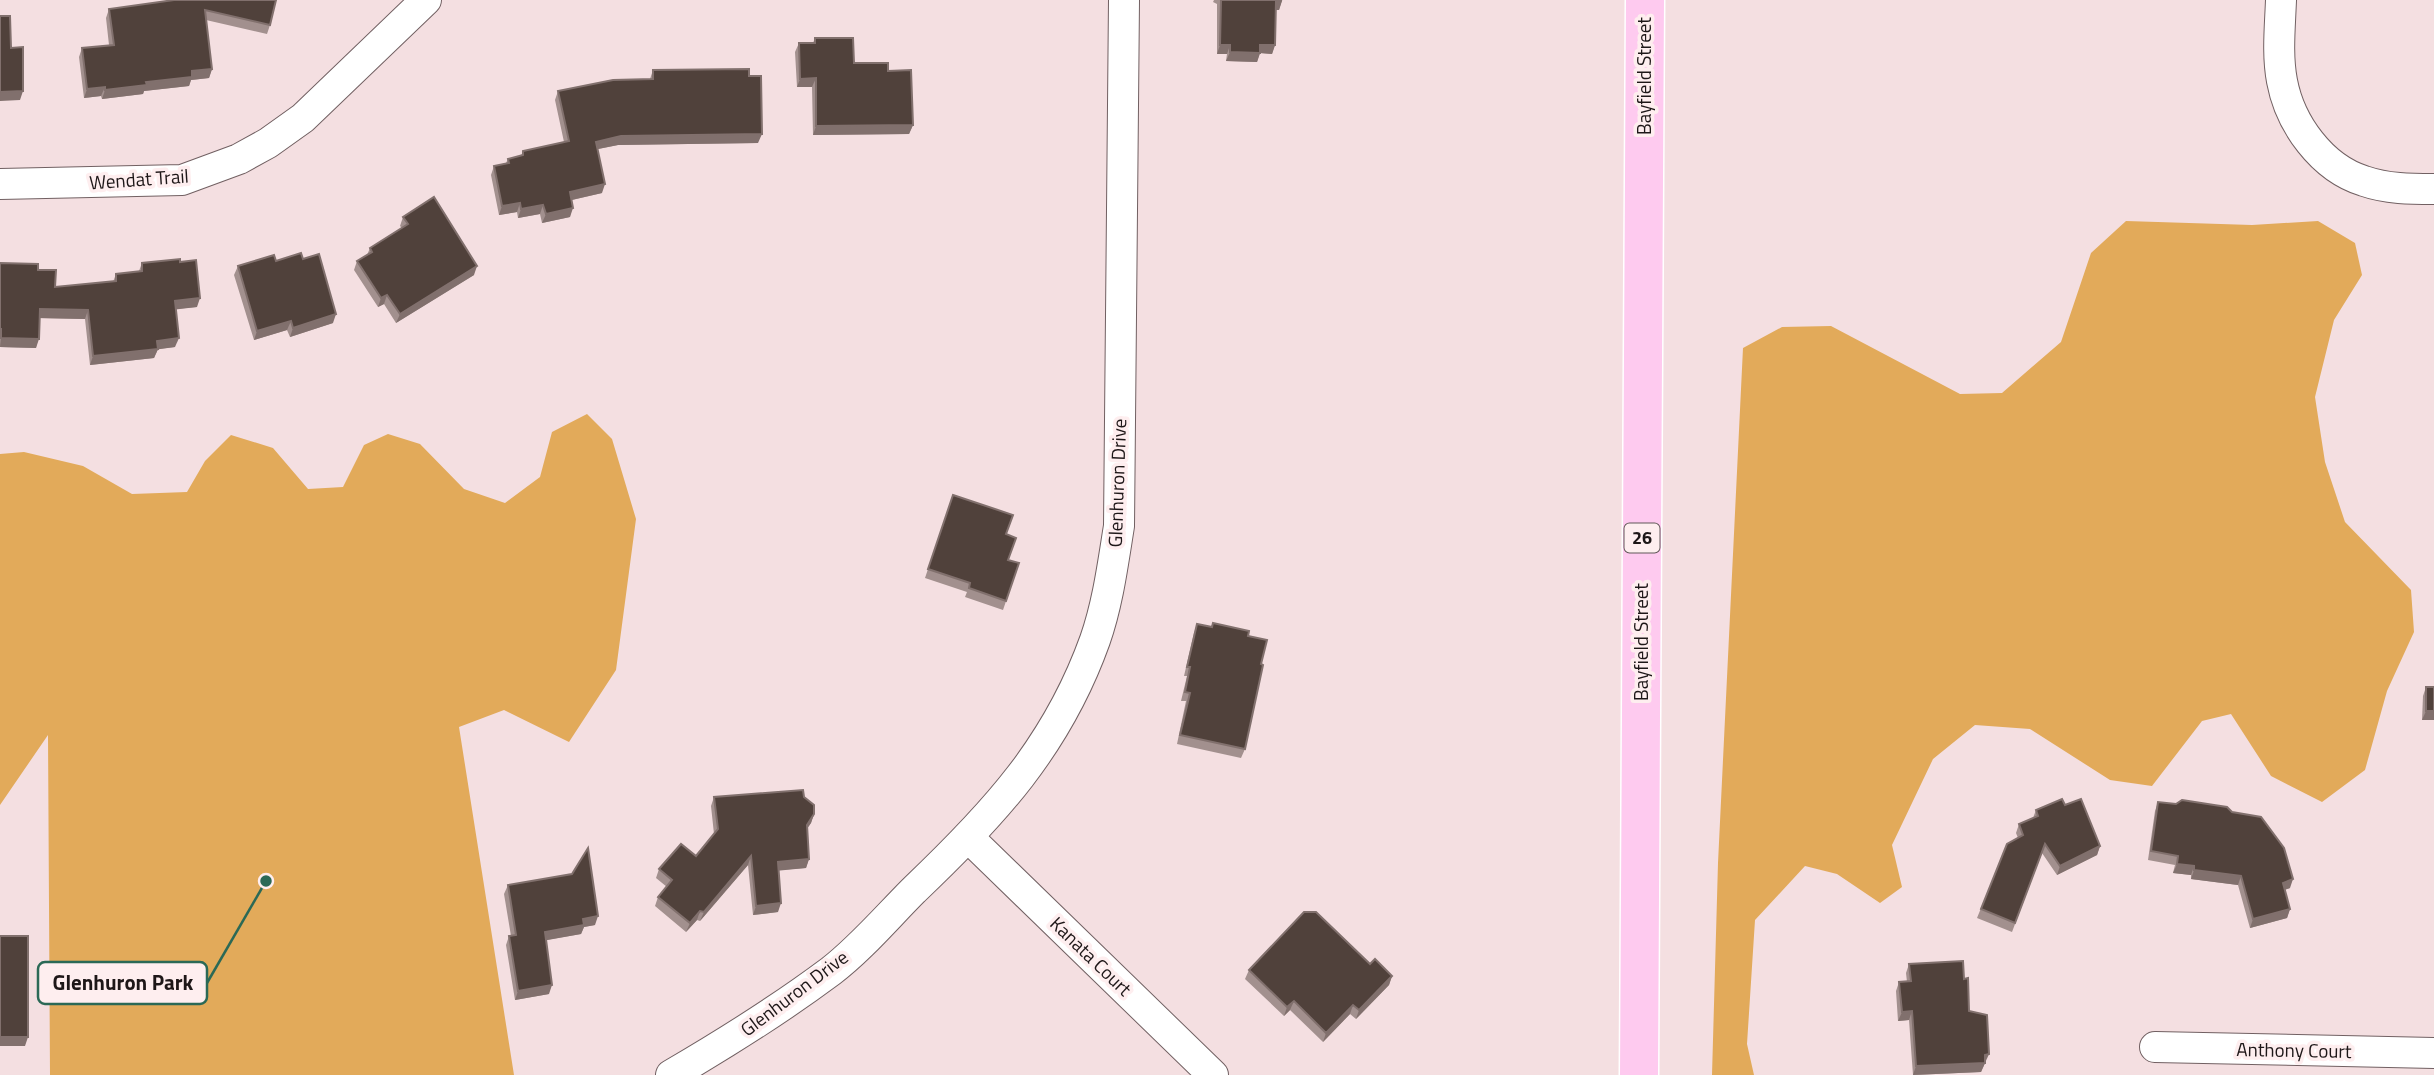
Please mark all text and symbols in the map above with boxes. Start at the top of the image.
street label: Bayfield Street [1629,17,1658,135]
street label: Wendat Trail [88,161,190,196]
street label: Glenhuron Drive [1100,418,1133,548]
road number: 26 [1624,524,1660,552]
street label: Bayfield Street [1626,583,1655,701]
street label: Kanata Court [1044,909,1139,1002]
street label: Glenhuron Drive [734,942,854,1043]
callout: Glenhuron Park [38,962,207,1004]
text: Glenhuron Park [53,966,194,998]
street label: Anthony Court [2236,1034,2352,1065]

